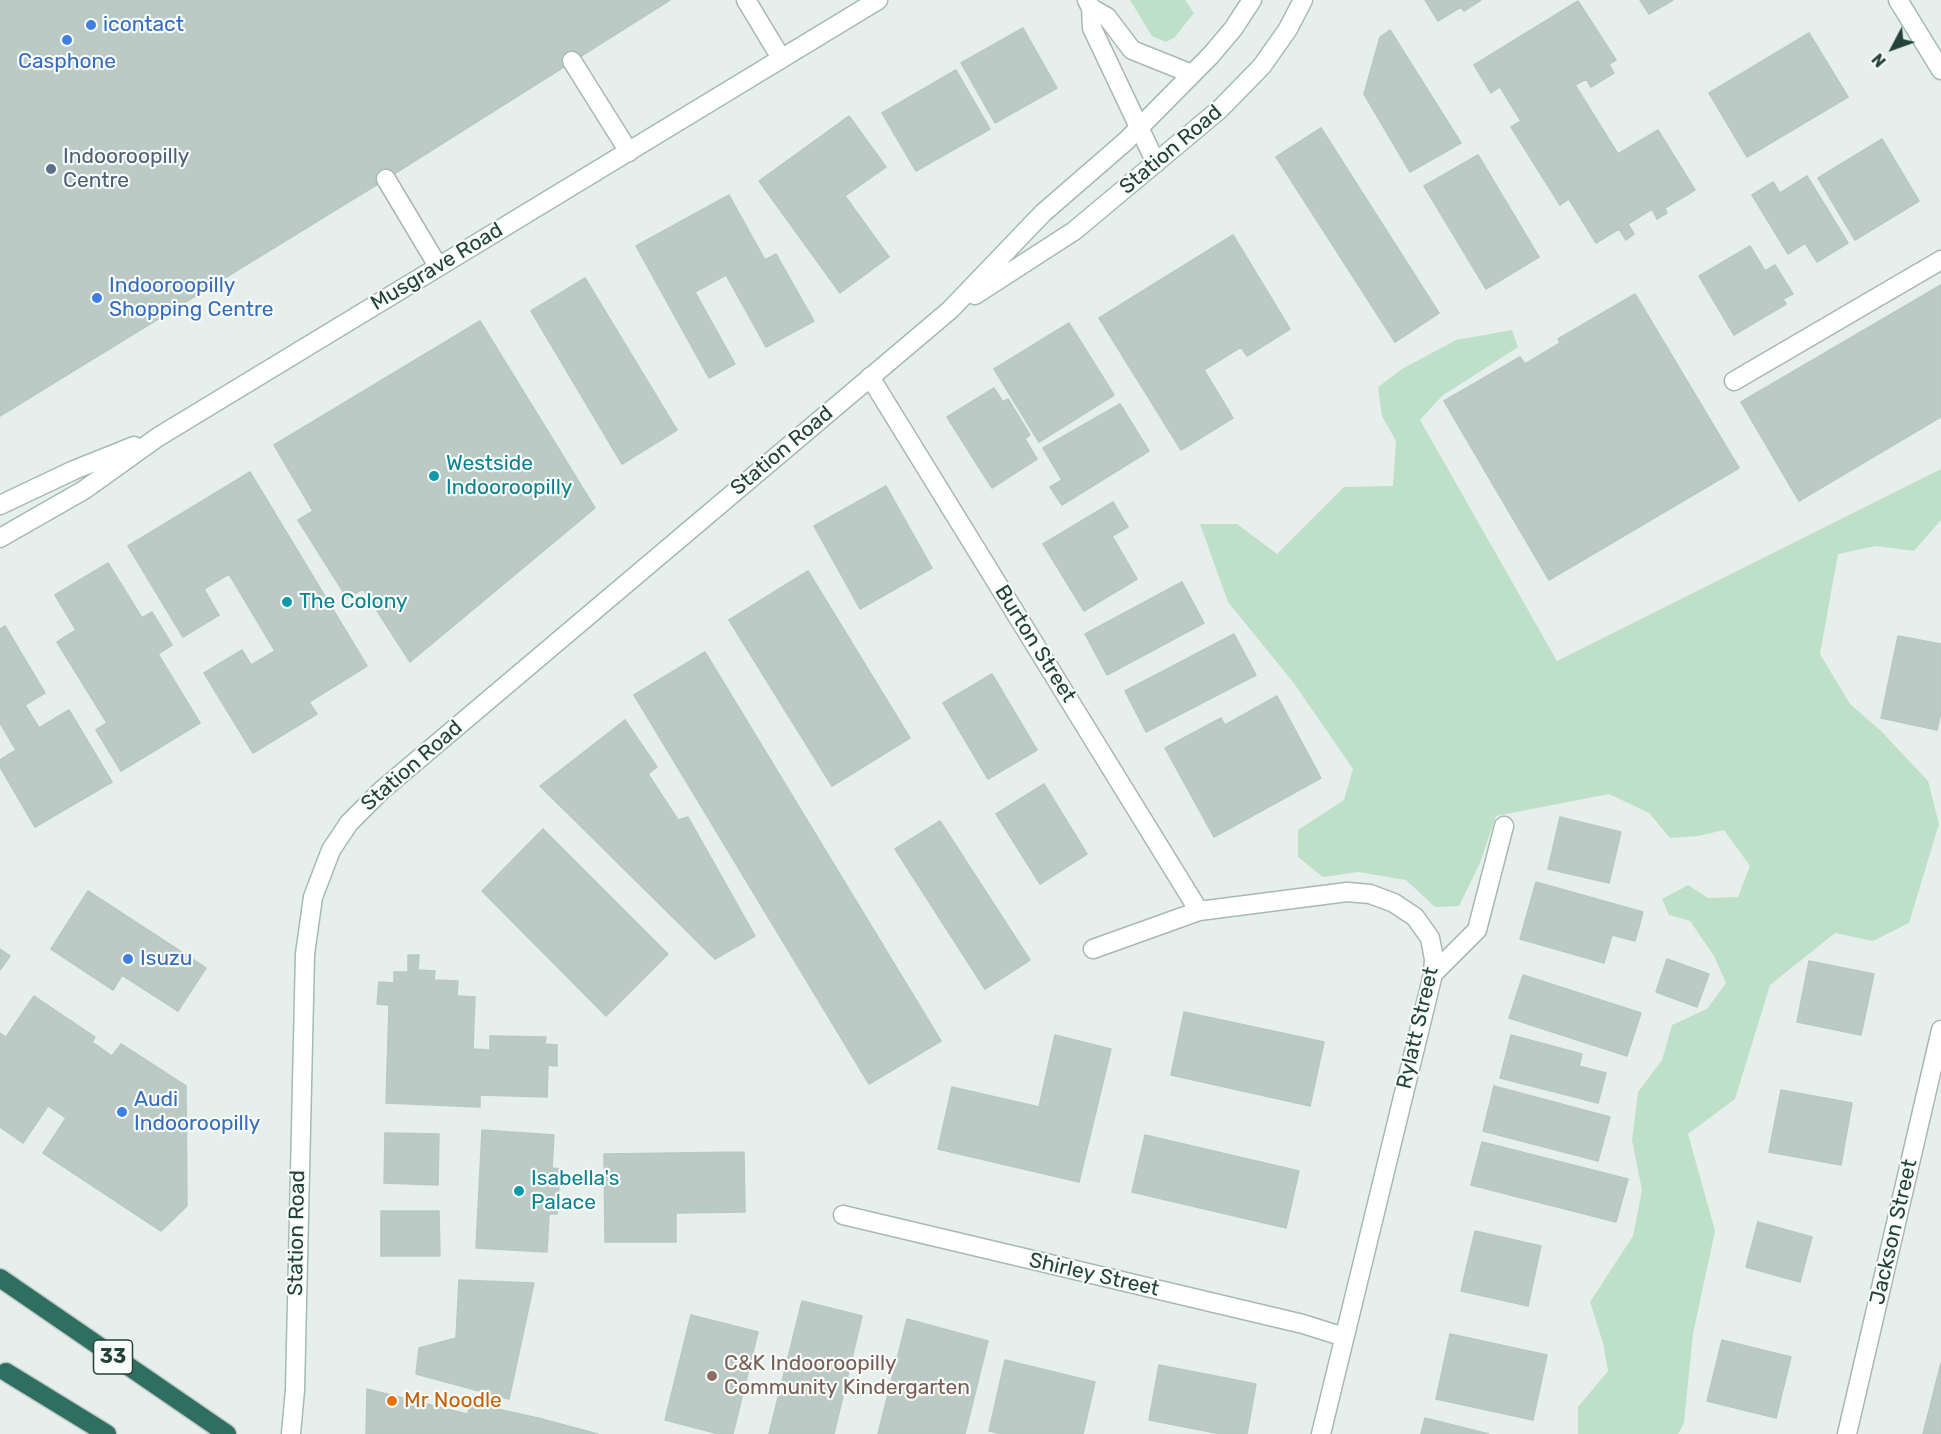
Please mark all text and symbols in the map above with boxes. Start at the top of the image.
place label: icontact [103,12,184,38]
marker: icontact [84,18,98,32]
north arrow [1863,18,1923,78]
marker: Casphone [60,33,74,47]
place label: Casphone [18,49,116,75]
text: N [1868,50,1890,71]
street label: Station Road [1115,100,1227,200]
place label: Indooroopilly Centre [63,144,189,194]
marker: Indooroopilly Centre [44,162,58,176]
street label: Musgrave Road [366,218,508,316]
place label: Indooroopilly Shopping Centre [109,273,273,323]
marker: Indooroopilly Shopping Centre [90,291,104,305]
street label: Station Road [726,401,838,501]
place label: Westside Indooroopilly [446,451,572,501]
marker: Westside Indooroopilly [427,469,441,483]
street label: Burton Street [989,581,1081,707]
place label: The Colony [299,589,408,615]
marker: The Colony [280,595,294,609]
street label: Station Road [356,715,468,817]
place label: Isuzu [140,946,192,972]
marker: Isuzu [121,952,135,966]
street label: Rylatt Street [1392,965,1444,1091]
place label: Audi Indooroopilly [134,1087,260,1137]
marker: Audi Indooroopilly [115,1105,129,1119]
street label: Jackson Street [1865,1157,1923,1307]
place label: Isabella's Palace [531,1166,619,1216]
street label: Station Road [283,1170,311,1296]
marker: Isabella's Palace [512,1184,526,1198]
street label: Shirley Street [1026,1248,1162,1302]
road number: 33 [94,1340,132,1374]
place label: C&K Indooroopilly Community Kindergarten [724,1351,970,1401]
marker: C&K Indooroopilly Community Kindergarten [705,1369,719,1383]
place label: Mr Noodle [404,1388,502,1414]
marker: Mr Noodle [385,1394,399,1408]

